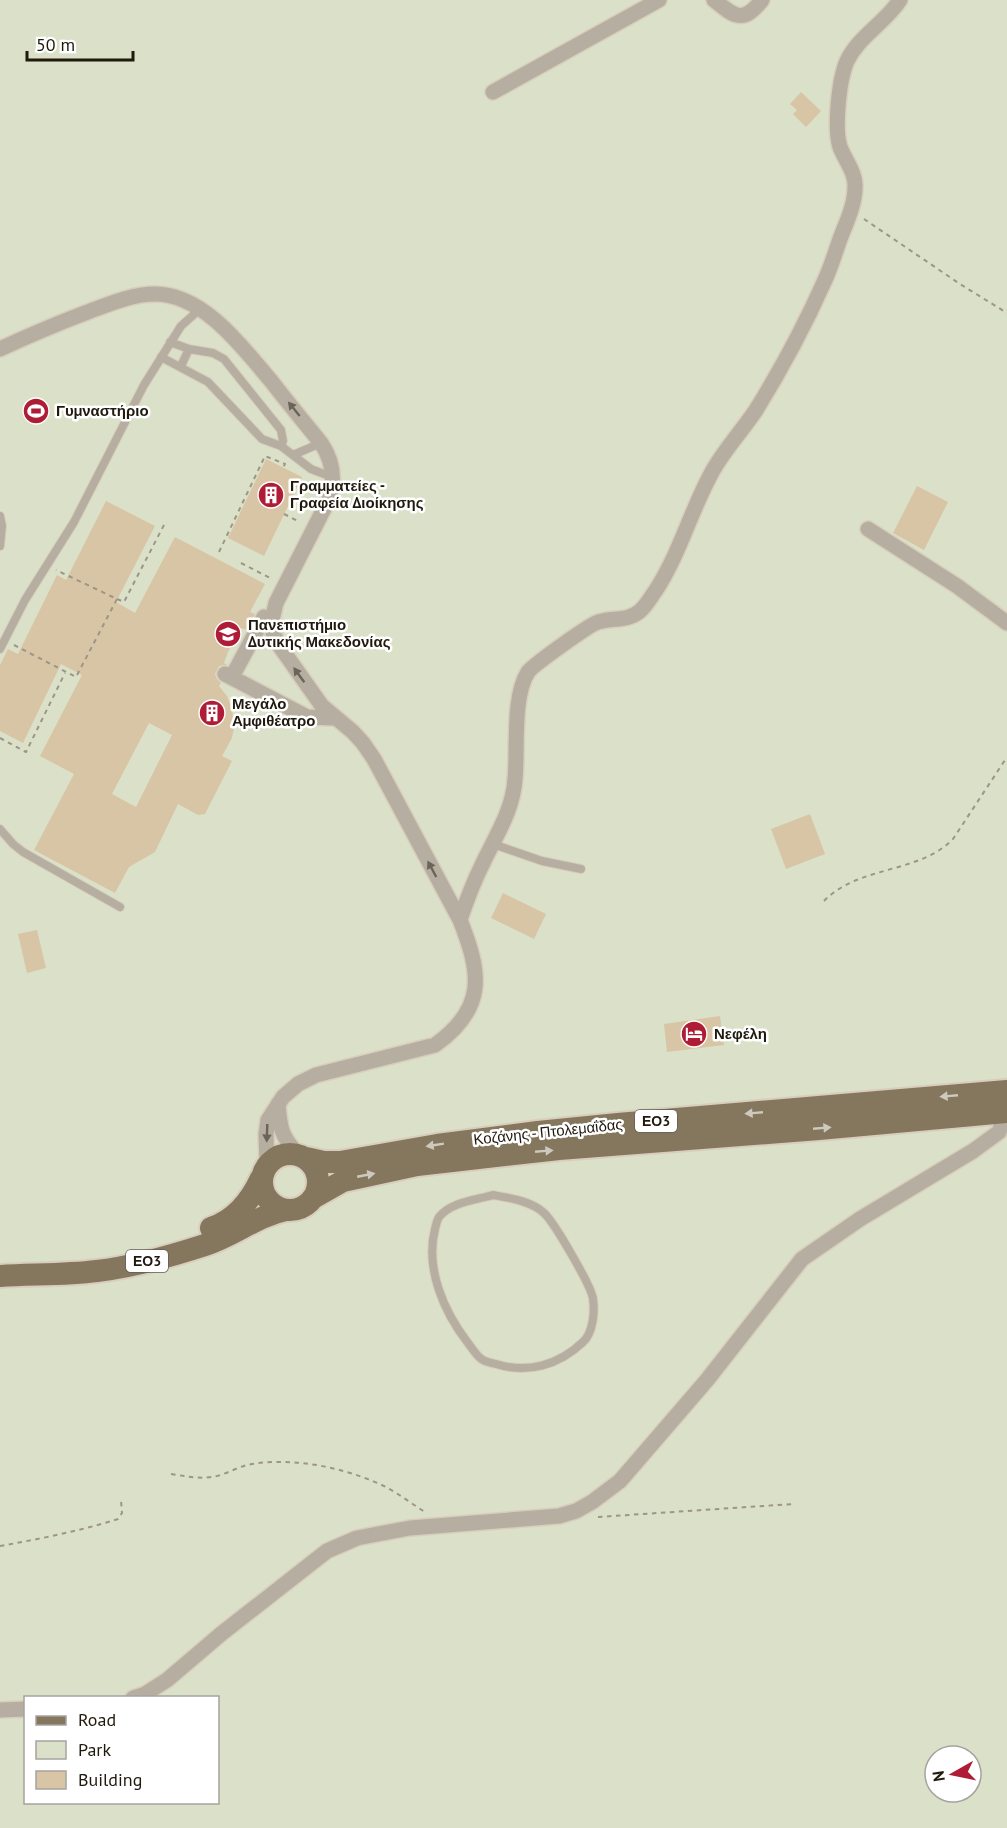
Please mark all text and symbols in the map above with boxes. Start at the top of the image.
scale bar [27,24,134,62]
text: 50 m [36,33,75,56]
sports icon: Γυμναστήριο [21,396,51,426]
place label: Γυμναστήριο [56,401,149,420]
one-way arrow [287,401,300,417]
place label: Γραμματείες - Γραφεία Διοίκησης [290,476,424,512]
building icon: Γραμματείες - Γραφεία Διοίκησης [256,480,286,510]
place label: Πανεπιστήμιο Δυτικής Μακεδονίας [248,615,391,651]
school or university icon: Πανεπιστήμιο Δυτικής Μακεδονίας [213,619,243,649]
one-way arrow [293,668,305,684]
place label: Μεγάλο Αμφιθέατρο [232,694,316,730]
building icon: Μεγάλο Αμφιθέατρο [197,698,227,728]
one-way arrow [427,860,437,877]
hotel icon: Νεφέλη [679,1019,709,1049]
place label: Νεφέλη [714,1024,767,1043]
one-way arrow [939,1092,958,1101]
one-way arrow [745,1109,764,1118]
road number: ΕΟ3 [635,1110,677,1132]
street label: Κοζάνης - Πτολεμαΐδας [472,1114,623,1149]
one-way arrow [262,1123,272,1142]
one-way arrow [812,1123,831,1133]
one-way arrow [426,1141,445,1150]
one-way arrow [534,1146,553,1156]
one-way arrow [357,1170,376,1179]
road number: ΕΟ3 [126,1250,168,1272]
legend [24,1696,219,1804]
text: Road [78,1708,116,1731]
text: Park [78,1738,111,1761]
north arrow [923,1744,983,1804]
text: Building [78,1768,142,1791]
text: N [927,1770,949,1783]

